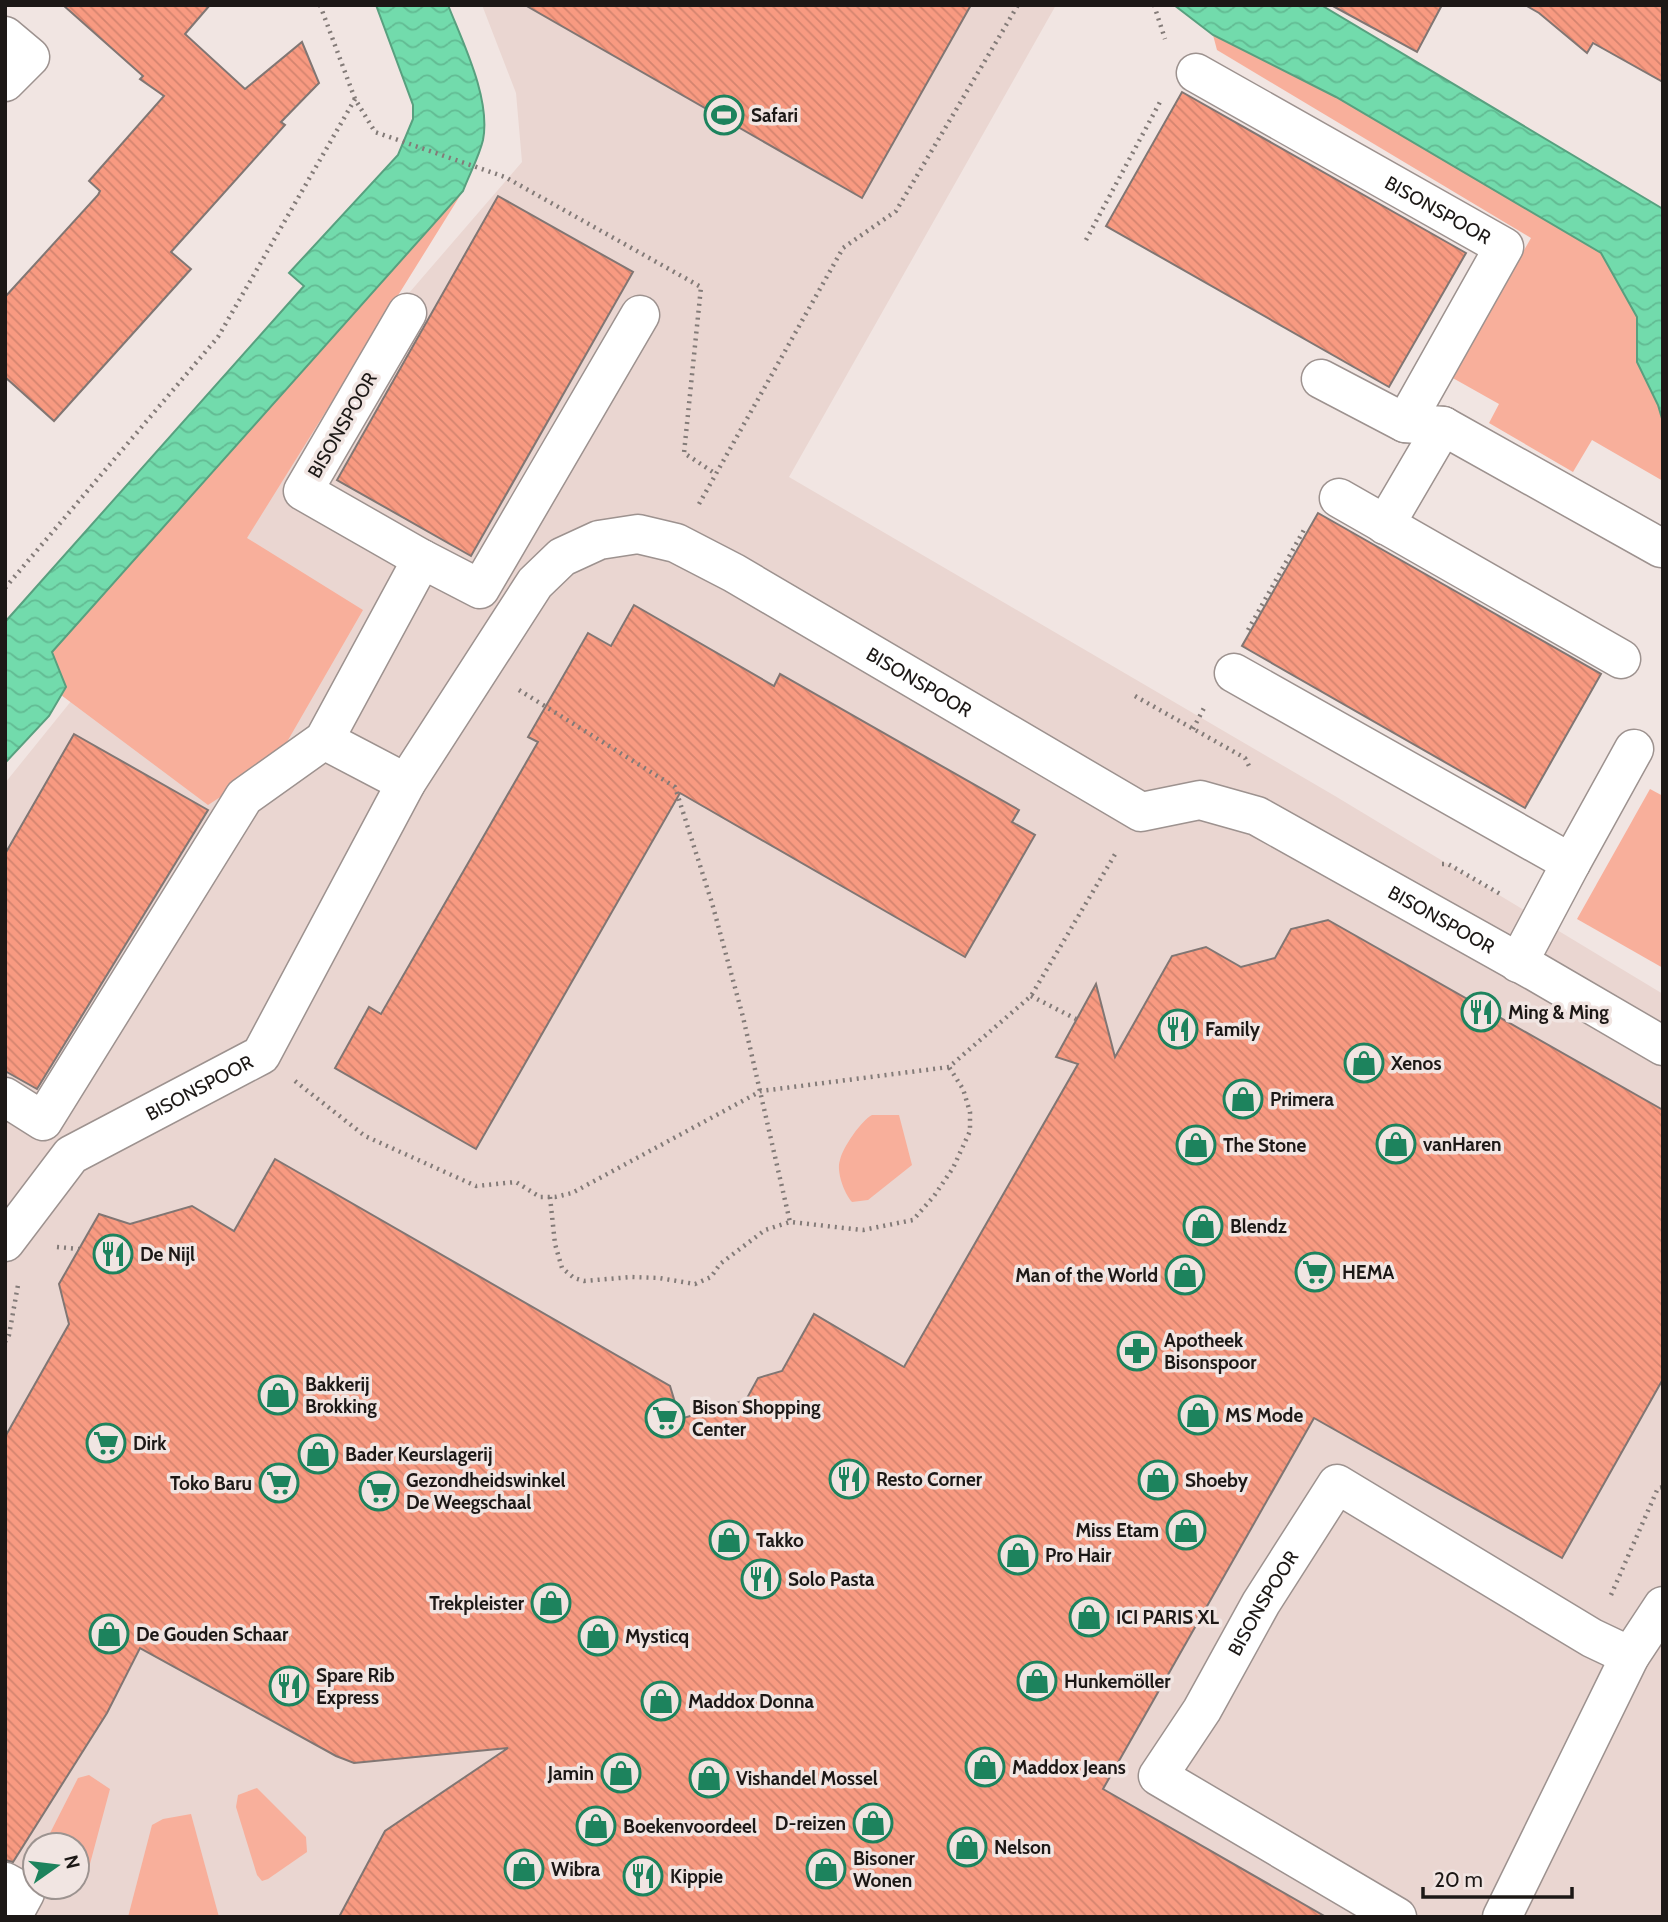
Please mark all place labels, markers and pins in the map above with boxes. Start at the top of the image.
sports icon: Safari [703,94,745,136]
place label: Safari [751,104,798,127]
restaurant icon: Ming & Ming [1460,991,1502,1033]
place label: Ming & Ming [1508,1001,1609,1024]
restaurant icon: Family [1157,1008,1199,1050]
place label: Family [1205,1018,1261,1041]
shop icon: Xenos [1343,1042,1385,1084]
place label: Xenos [1390,1052,1441,1075]
shop icon: Primera [1222,1078,1264,1120]
place label: Primera [1270,1088,1334,1111]
shop icon: vanHaren [1375,1123,1417,1165]
shop icon: The Stone [1175,1124,1217,1166]
place label: vanHaren [1423,1133,1501,1156]
place label: The Stone [1223,1134,1307,1157]
shop icon: Blendz [1182,1205,1224,1247]
place label: Blendz [1230,1215,1287,1238]
restaurant icon: De Nijl [92,1233,134,1275]
place label: De Nijl [140,1243,195,1266]
supermarket icon: HEMA [1294,1251,1336,1293]
shop icon: Man of the World [1164,1254,1206,1296]
place label: HEMA [1342,1261,1394,1284]
place label: Man of the World [1015,1264,1158,1287]
place label: Apotheek Bisonspoor [1164,1329,1257,1374]
pharmacy icon: Apotheek Bisonspoor [1116,1330,1158,1372]
place label: Bakkerij Brokking [305,1373,377,1418]
shop icon: Bakkerij Brokking [257,1374,299,1416]
shop icon: MS Mode [1177,1394,1219,1436]
place label: Bison Shopping Center [692,1396,821,1441]
supermarket icon: Bison Shopping Center [644,1397,686,1439]
place label: MS Mode [1225,1404,1303,1427]
supermarket icon: Dirk [85,1422,127,1464]
place label: Dirk [133,1432,167,1455]
shop icon: Bader Keurslagerij [297,1433,339,1475]
place label: Bader Keurslagerij [345,1443,492,1466]
restaurant icon: Resto Corner [828,1458,870,1500]
shop icon: Shoeby [1137,1459,1179,1501]
supermarket icon: Toko Baru [258,1462,300,1504]
place label: Resto Corner [876,1468,983,1491]
place label: Gezondheidswinkel De Weegschaal [406,1469,565,1514]
place label: Shoeby [1185,1469,1249,1492]
supermarket icon: Gezondheidswinkel De Weegschaal [358,1470,400,1512]
place label: Toko Baru [170,1472,252,1495]
shop icon: Miss Etam [1165,1509,1207,1551]
shop icon: Takko [708,1519,750,1561]
place label: Miss Etam [1075,1519,1159,1542]
place label: Takko [756,1529,804,1552]
shop icon: Pro Hair [997,1534,1039,1576]
place label: Pro Hair [1045,1544,1112,1567]
restaurant icon: Solo Pasta [740,1558,782,1600]
place label: Solo Pasta [788,1568,875,1591]
shop icon: Trekpleister [530,1582,572,1624]
place label: Trekpleister [429,1592,525,1615]
shop icon: ICI PARIS XL [1068,1596,1110,1638]
place label: ICI PARIS XL [1116,1606,1219,1629]
shop icon: De Gouden Schaar [88,1613,130,1655]
shop icon: Mysticq [577,1615,619,1657]
place label: De Gouden Schaar [136,1623,289,1646]
place label: Mysticq [625,1625,689,1648]
shop icon: Hunkemöller [1016,1660,1058,1702]
place label: Spare Rib Express [316,1664,395,1709]
restaurant icon: Spare Rib Express [268,1665,310,1707]
place label: Hunkemöller [1064,1670,1171,1693]
shop icon: Maddox Donna [640,1680,682,1722]
place label: Maddox Donna [688,1690,814,1713]
shop icon: Maddox Jeans [964,1746,1006,1788]
shop icon: Jamin [600,1752,642,1794]
place label: Maddox Jeans [1012,1756,1126,1779]
shop icon: Vishandel Mossel [688,1757,730,1799]
place label: Jamin [547,1762,594,1785]
place label: Vishandel Mossel [736,1767,878,1790]
shop icon: D-reizen [852,1802,894,1844]
shop icon: Boekenvoordeel [575,1805,617,1847]
place label: D-reizen [775,1812,846,1835]
place label: Boekenvoordeel [623,1815,757,1838]
shop icon: Nelson [946,1826,988,1868]
place label: Nelson [994,1836,1051,1859]
place label: Bisoner Wonen [853,1847,915,1892]
shop icon: Wibra [503,1848,545,1890]
shop icon: Bisoner Wonen [805,1848,847,1890]
restaurant icon: Kippie [622,1855,664,1897]
place label: Wibra [551,1858,601,1881]
place label: Kippie [670,1865,723,1888]

